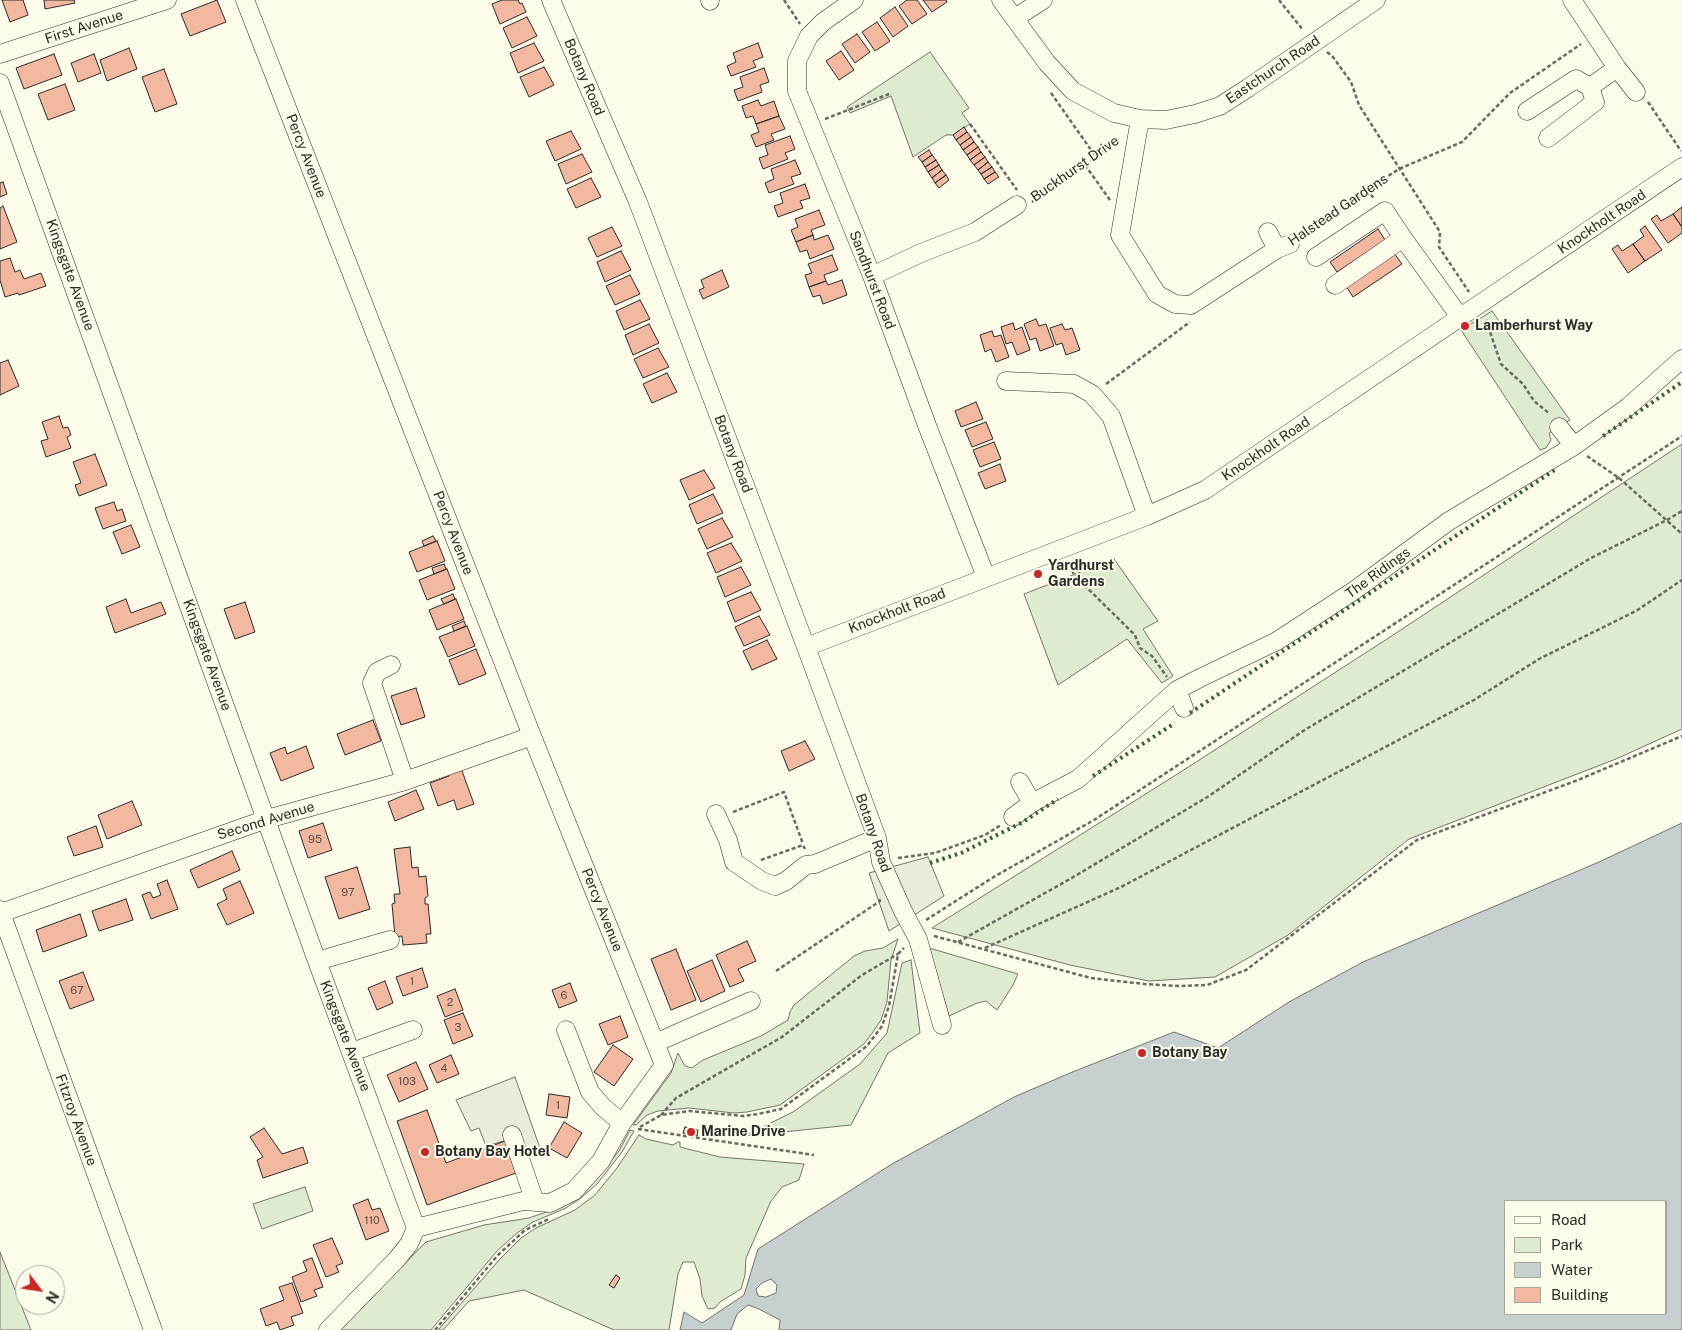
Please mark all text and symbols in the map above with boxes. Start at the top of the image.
street label: First Avenue [43,6,125,48]
street label: Eastchurch Road [1223,32,1323,108]
street label: Botany Road [560,36,608,118]
street label: Percy Avenue [282,112,330,200]
street label: Buckhurst Drive [1028,132,1122,206]
street label: Halstead Gardens [1285,170,1391,250]
street label: Knockholt Road [1555,186,1649,258]
street label: Kingsgate Avenue [42,217,98,333]
street label: Sandhurst Road [845,228,899,332]
place label: Lamberhurst Way [1475,318,1593,334]
marker: Lamberhurst Way [1459,320,1471,332]
street label: Botany Road [710,413,756,495]
street label: Knockholt Road [1219,413,1313,485]
street label: Percy Avenue [429,489,477,577]
street label: The Ridings [1342,544,1414,602]
place label: Yardhurst Gardens [1048,558,1114,590]
marker: Yardhurst Gardens [1032,568,1044,580]
street label: Knockholt Road [846,585,948,637]
street label: Kingsgate Avenue [179,597,235,713]
street label: Botany Road [852,791,894,875]
street label: Second Avenue [215,798,317,844]
house number: 95 [308,833,322,847]
street label: Percy Avenue [578,866,626,954]
house number: 97 [341,886,355,900]
house number: 1 [410,975,414,989]
street label: Kingsgate Avenue [316,978,374,1094]
house number: 67 [70,984,84,998]
house number: 6 [561,989,567,1003]
house number: 2 [447,996,453,1010]
house number: 3 [455,1021,461,1035]
place label: Botany Bay [1152,1045,1227,1061]
marker: Botany Bay [1136,1047,1148,1059]
house number: 4 [441,1062,447,1076]
street label: Fitzroy Avenue [52,1072,100,1168]
house number: 103 [398,1075,416,1089]
house number: 1 [556,1099,560,1113]
place label: Marine Drive [701,1124,786,1140]
marker: Marine Drive [685,1126,697,1138]
place label: Botany Bay Hotel [435,1144,550,1160]
marker: Botany Bay Hotel [419,1146,431,1158]
legend [1504,1200,1667,1315]
text: Road [1551,1211,1587,1228]
house number: 110 [364,1214,380,1228]
text: Park [1551,1236,1583,1253]
text: Water [1551,1261,1593,1278]
north arrow [15,1265,65,1315]
text: Building [1551,1286,1609,1303]
text: N [42,1288,62,1306]

